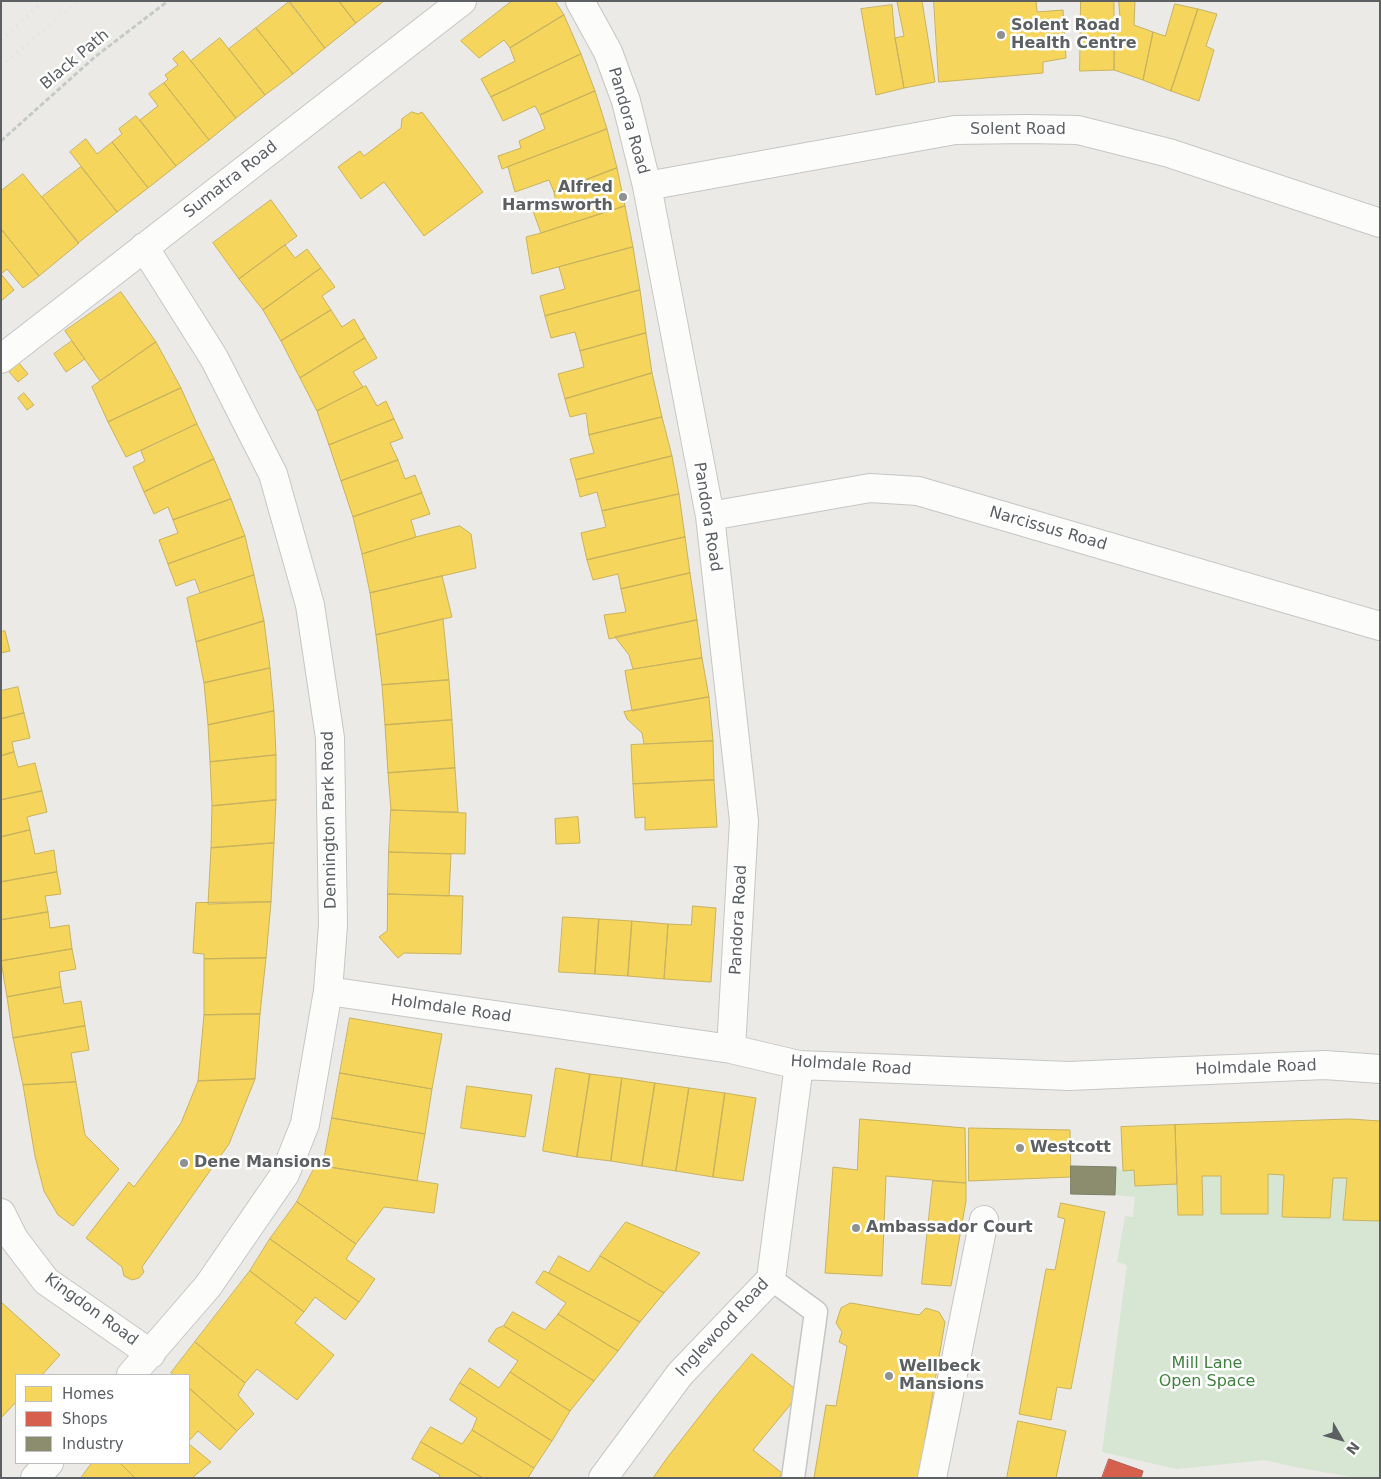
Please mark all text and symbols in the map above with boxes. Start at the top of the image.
place label: Solent Road Health Centre [1011,16,1137,54]
street label: Black Path [37,26,113,94]
marker: Solent Road Health Centre [995,29,1007,41]
street label: Pandora Road [604,65,652,177]
street label: Solent Road [970,120,1066,140]
street label: Sumatra Road [180,137,282,223]
place label: Alfred Harmsworth [502,178,613,216]
marker: Alfred Harmsworth [617,191,629,203]
street label: Pandora Road [689,461,725,573]
street label: Narcissus Road [987,503,1109,555]
street label: Dennington Park Road [319,731,341,909]
street label: Pandora Road [727,864,751,976]
street label: Holmdale Road [390,991,512,1027]
street label: Holmdale Road [790,1052,912,1080]
street label: Holmdale Road [1195,1056,1317,1080]
place label: Westcott [1030,1138,1111,1158]
marker: Westcott [1014,1142,1026,1154]
place label: Dene Mansions [194,1153,331,1173]
marker: Dene Mansions [178,1157,190,1169]
place label: Ambassador Court [866,1218,1033,1238]
marker: Ambassador Court [850,1222,862,1234]
street label: Kingdon Road [41,1270,141,1350]
street label: Inglewood Road [673,1275,773,1381]
park label: Mill Lane Open Space [1159,1354,1255,1392]
place label: Wellbeck Mansions [899,1357,984,1395]
marker: Wellbeck Mansions [883,1370,895,1382]
legend [15,1374,190,1464]
text: Homes [62,1385,114,1403]
text: Shops [62,1410,108,1428]
north arrow [1316,1414,1366,1464]
text: Industry [62,1435,124,1453]
text: N [1343,1439,1363,1458]

